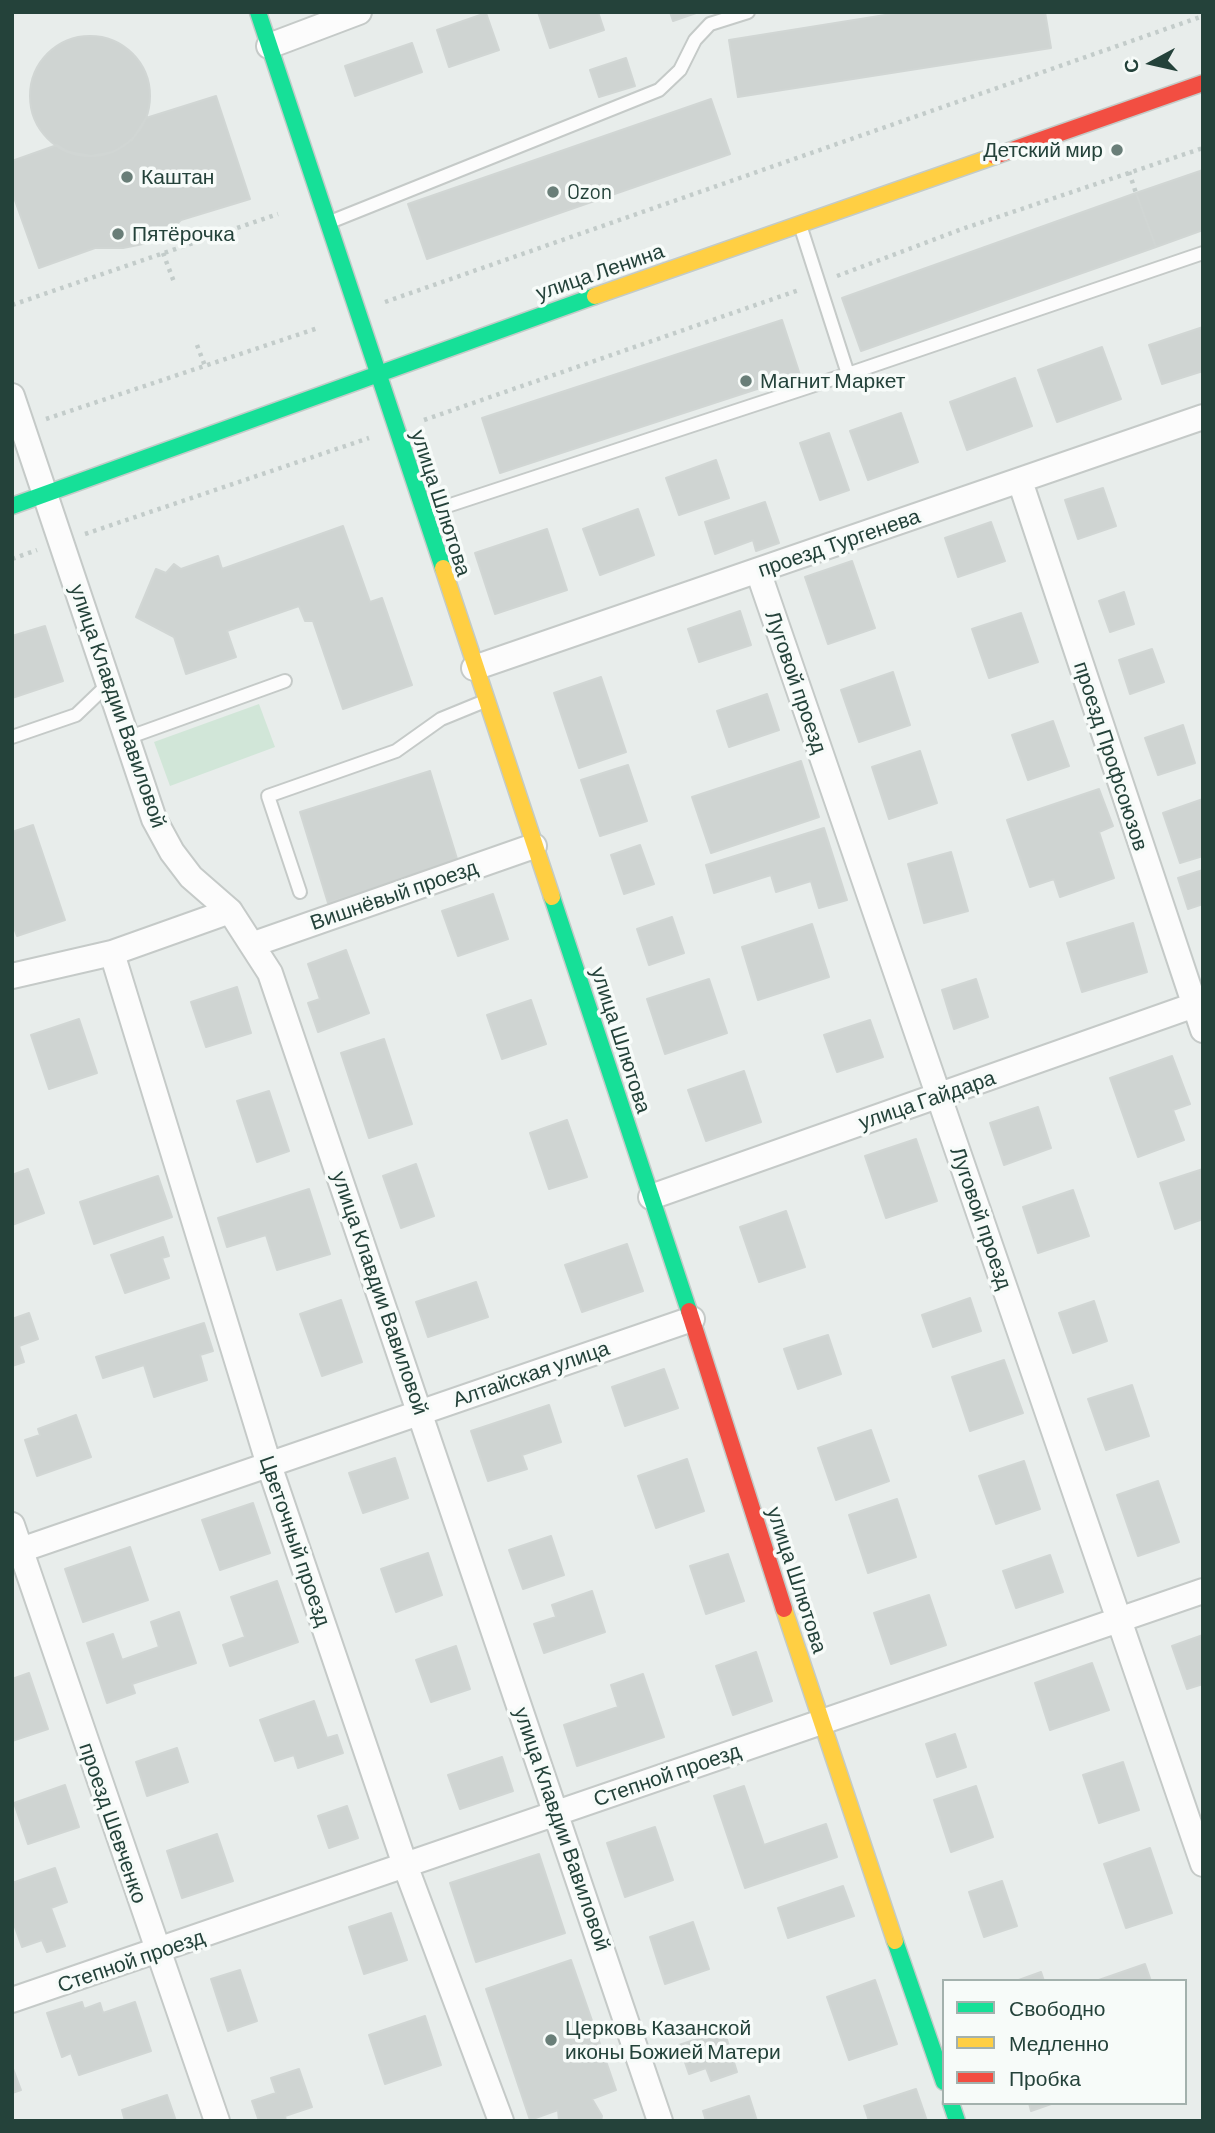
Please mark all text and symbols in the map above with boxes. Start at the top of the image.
north arrow [1117,28,1187,98]
text: С [1118,58,1143,74]
place label: Детский мир [983,137,1103,163]
marker: Детский мир [1109,142,1125,158]
place label: Каштан [141,164,214,190]
marker: Каштан [119,169,135,185]
place label: Ozon [567,179,612,205]
marker: Ozon [545,184,561,200]
place label: Пятёрочка [132,221,235,247]
marker: Пятёрочка [110,226,126,242]
street label: улица Ленина [533,238,667,306]
place label: Магнит Маркет [760,368,905,394]
marker: Магнит Маркет [738,373,754,389]
street label: улица Шлютова [405,427,477,579]
street label: проезд Тургенева [755,503,923,583]
street label: улица Клавдии Вавиловой [64,581,172,831]
street label: Луговой проезд [760,607,832,757]
street label: проезд Профсоюзов [1068,658,1154,854]
street label: Вишнёвый проезд [307,855,481,935]
street label: улица Шлютова [585,964,657,1116]
street label: улица Гайдара [855,1065,999,1135]
street label: Луговой проезд [945,1143,1017,1293]
street label: улица Клавдии Вавиловой [326,1168,434,1418]
street label: Алтайская улица [449,1335,613,1413]
street label: Цветочный проезд [254,1452,336,1630]
street label: улица Шлютова [761,1504,833,1656]
street label: улица Клавдии Вавиловой [508,1704,616,1954]
street label: Степной проезд [590,1738,744,1812]
street label: проезд Шевченко [74,1739,152,1907]
street label: Степной проезд [54,1924,208,1998]
legend [942,1979,1187,2105]
text: Свободно [1009,1995,1106,2020]
place label: Церковь Казанской иконы Божией Матери [565,2015,781,2065]
text: Медленно [1009,2030,1109,2055]
marker: Церковь Казанской иконы Божией Матери [543,2032,559,2048]
text: Пробка [1009,2065,1081,2090]

